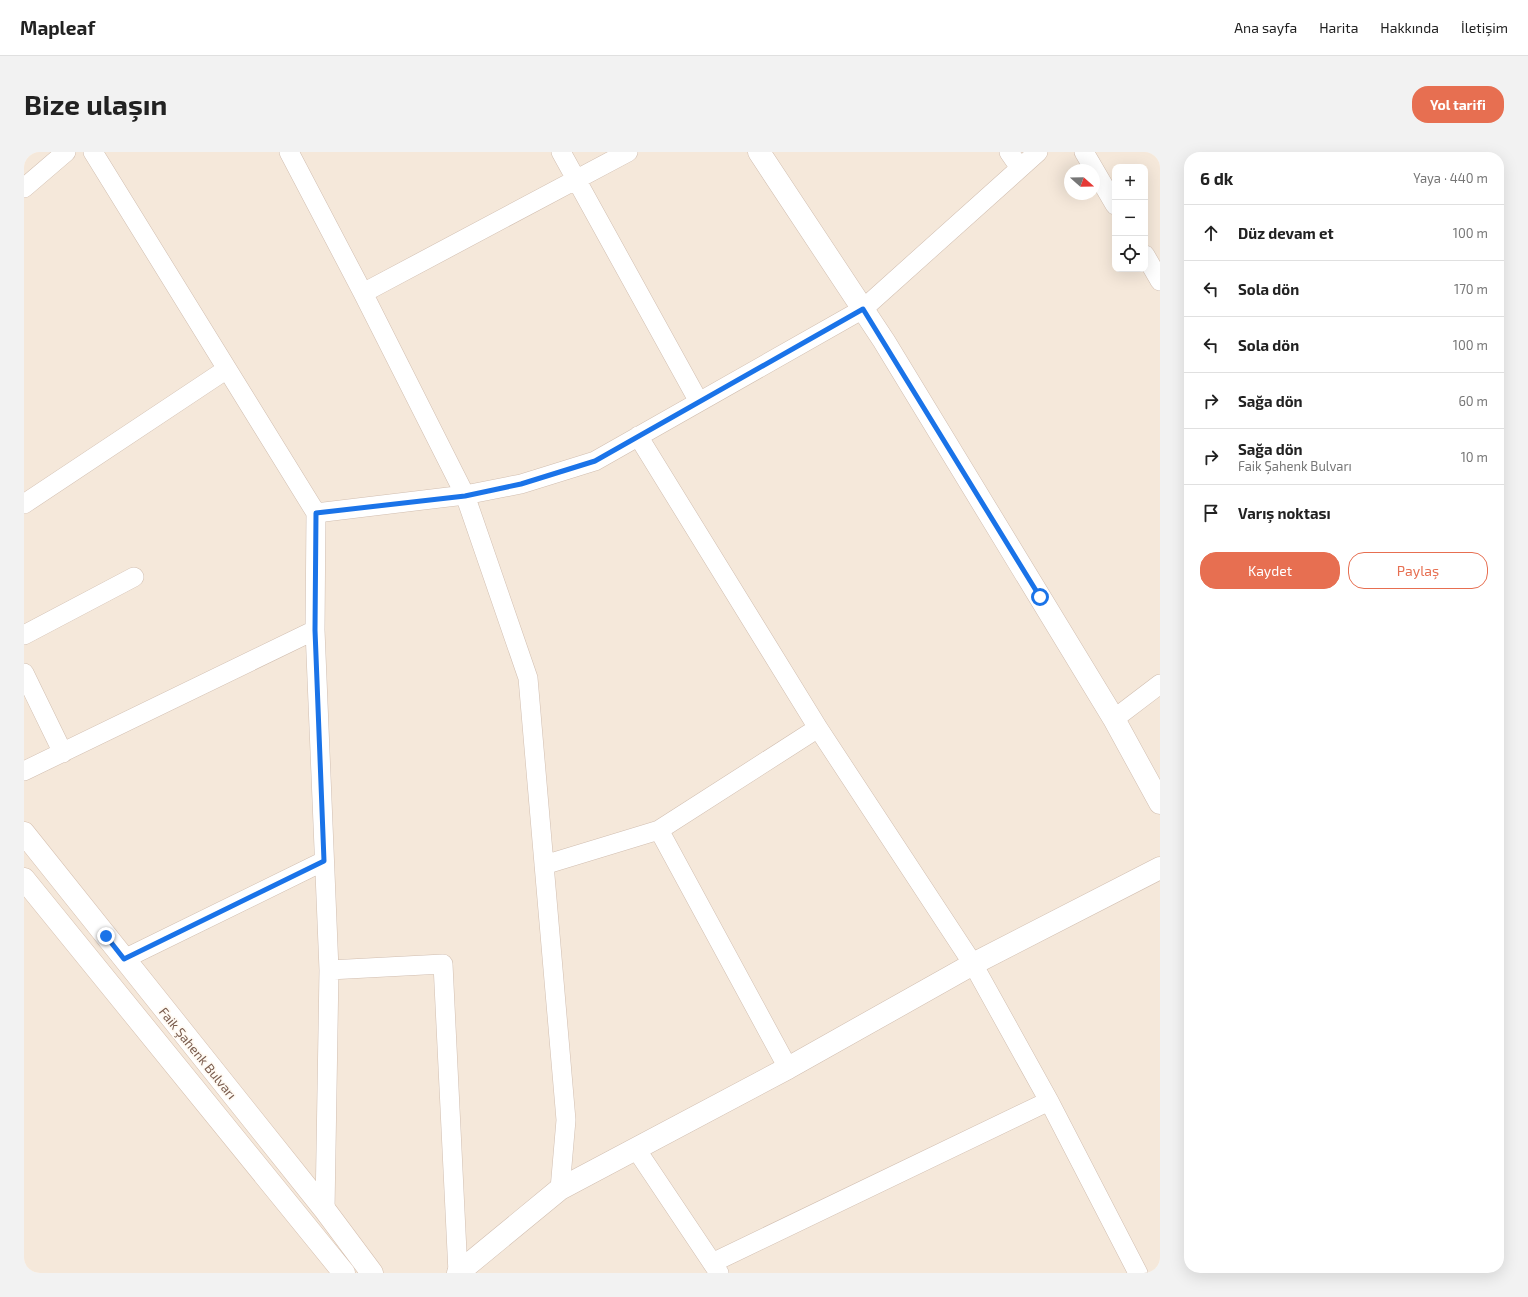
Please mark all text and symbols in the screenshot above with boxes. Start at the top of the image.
text: Mapleaf [20,16,95,39]
text: Ana sayfa [1234,19,1297,36]
text: Harita [1319,19,1358,36]
text: Hakkında [1380,19,1439,36]
text: İletişim [1461,19,1508,36]
button: Yol tarifi [1412,86,1504,123]
text: Bize ulaşın [24,87,167,121]
north arrow [1064,164,1100,200]
map controls [1112,164,1148,272]
button: + [1112,164,1148,200]
text: 6 dk [1200,168,1233,188]
text: Yaya · 440 m [1413,170,1488,186]
button: − [1112,200,1148,236]
icon: ahead [1200,222,1222,244]
text: Düz devam et [1238,224,1334,242]
text: 100 m [1453,225,1488,241]
button: locate [1112,236,1148,272]
icon: left [1200,278,1222,300]
text: Sola dön [1238,280,1299,298]
text: 170 m [1454,281,1488,297]
icon: left [1200,334,1222,356]
text: Sola dön [1238,336,1299,354]
text: 100 m [1453,337,1488,353]
icon: right [1200,390,1222,412]
text: Sağa dön [1238,392,1303,410]
text: 60 m [1458,393,1488,409]
text: Sağa dön [1238,440,1303,458]
icon: right [1200,446,1222,468]
text: 10 m [1461,449,1488,465]
text: Faik Şahenk Bulvarı [1238,458,1352,474]
icon: arrive [1200,502,1222,524]
text: Varış noktası [1238,504,1331,522]
button: Kaydet [1200,552,1340,589]
button: Paylaş [1348,552,1488,589]
route start [1031,588,1049,606]
route end [97,927,115,945]
street label: Faik Şahenk Bulvarı [155,1004,240,1103]

